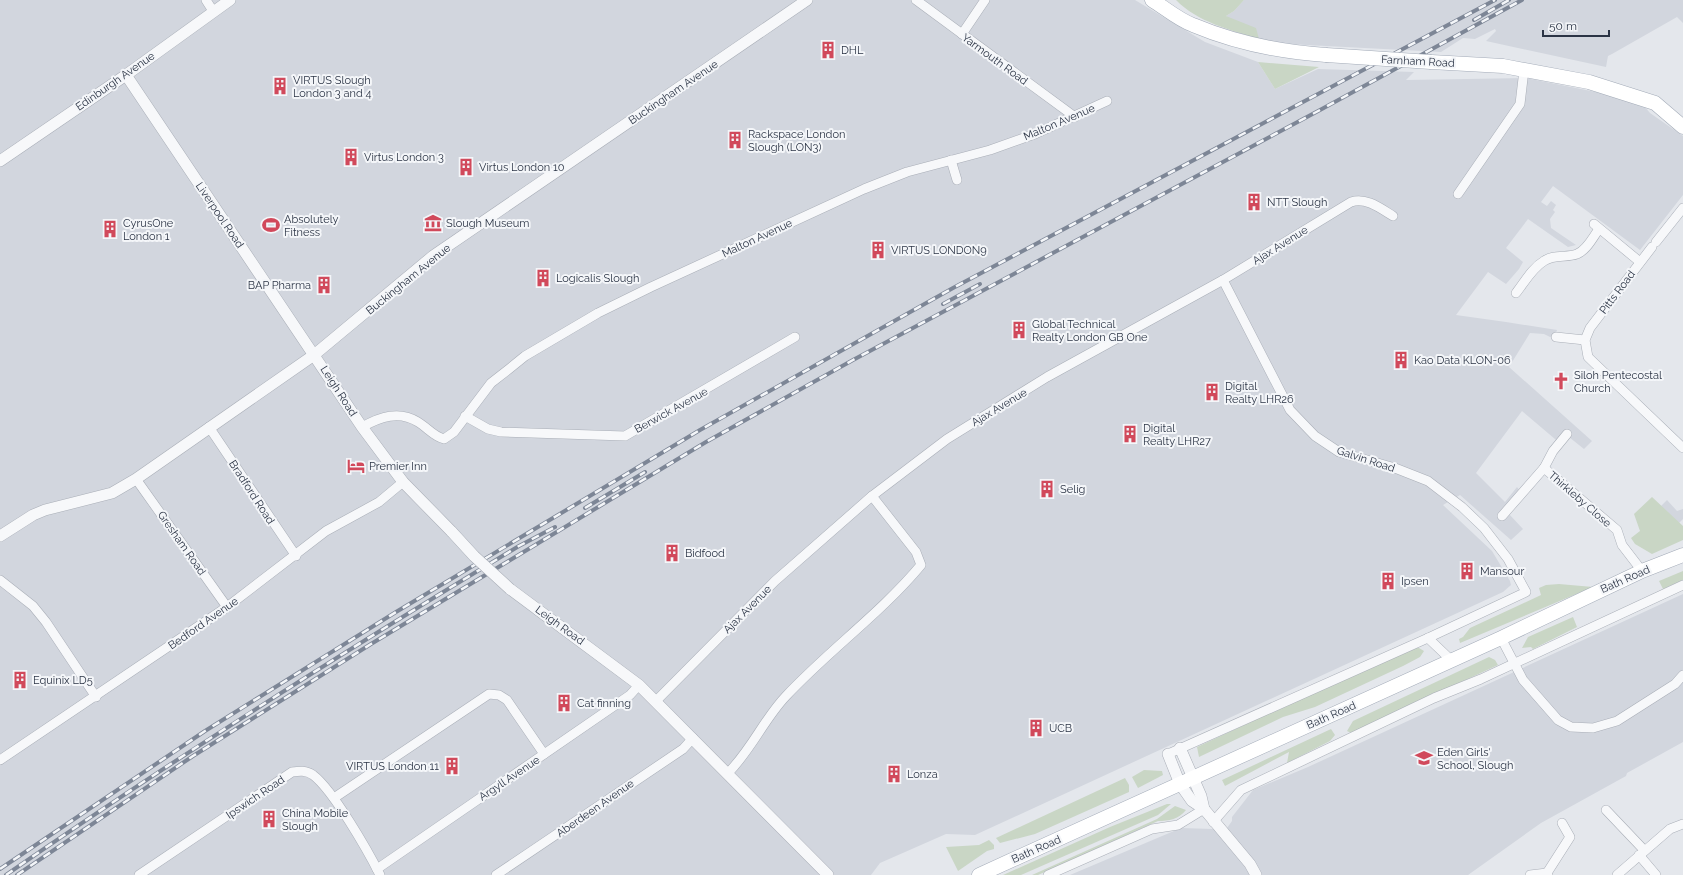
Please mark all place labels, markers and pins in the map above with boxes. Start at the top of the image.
building icon: DHL [818,40,838,60]
place label: DHL [841,44,864,57]
place label: VIRTUS Slough London 3 and 4 [293,74,372,100]
building icon: VIRTUS Slough London 3 and 4 [270,76,290,96]
place label: Rackspace London Slough (LON3) [748,128,845,154]
building icon: Rackspace London Slough (LON3) [725,130,745,150]
building icon: Virtus London 3 [341,147,361,167]
place label: Virtus London 3 [364,151,444,164]
building icon: Virtus London 10 [456,157,476,177]
place label: Virtus London 10 [479,161,565,174]
building icon: NTT Slough [1244,192,1264,212]
place label: NTT Slough [1267,196,1327,209]
place label: Absolutely Fitness [284,213,338,239]
museum icon: Slough Museum [423,213,443,233]
sports icon: Absolutely Fitness [261,215,281,235]
place label: CyrusOne London 1 [123,217,174,243]
place label: Slough Museum [446,217,529,230]
building icon: CyrusOne London 1 [100,219,120,239]
building icon: VIRTUS LONDON9 [868,240,888,260]
place label: VIRTUS LONDON9 [891,244,987,257]
building icon: Logicalis Slough [533,268,553,288]
place label: Logicalis Slough [556,272,640,285]
building icon: BAP Pharma [314,275,334,295]
place label: BAP Pharma [248,279,311,292]
place label: Global Technical Realty London GB One [1032,318,1148,344]
building icon: Global Technical Realty London GB One [1009,320,1029,340]
building icon: Kao Data KLON-06 [1391,350,1411,370]
place label: Kao Data KLON-06 [1414,354,1511,367]
place label: Siloh Pentecostal Church [1574,369,1662,395]
church icon: Siloh Pentecostal Church [1551,371,1571,391]
place label: Digital Realty LHR26 [1225,380,1294,406]
building icon: Digital Realty LHR26 [1202,382,1222,402]
place label: Digital Realty LHR27 [1143,422,1211,448]
building icon: Digital Realty LHR27 [1120,424,1140,444]
hotel icon: Premier Inn [346,456,366,476]
place label: Premier Inn [369,460,427,473]
building icon: Selig [1037,479,1057,499]
place label: Selig [1060,483,1085,496]
building icon: Bidfood [662,543,682,563]
place label: Bidfood [685,547,725,560]
building icon: Mansour [1457,561,1477,581]
place label: Mansour [1480,565,1524,578]
building icon: Ipsen [1378,571,1398,591]
place label: Ipsen [1401,575,1429,588]
building icon: Equinix LD5 [10,670,30,690]
place label: Equinix LD5 [33,674,93,687]
building icon: Cat finning [554,693,574,713]
place label: Cat finning [577,697,631,710]
building icon: UCB [1026,718,1046,738]
place label: UCB [1049,722,1072,735]
place label: Eden Girls' School, Slough [1437,746,1513,772]
school or university icon: Eden Girls' School, Slough [1414,748,1434,768]
building icon: VIRTUS London 11 [442,756,462,776]
place label: VIRTUS London 11 [346,760,439,773]
building icon: Lonza [884,764,904,784]
place label: Lonza [907,768,938,781]
place label: China Mobile Slough [282,807,349,833]
building icon: China Mobile Slough [259,809,279,829]

